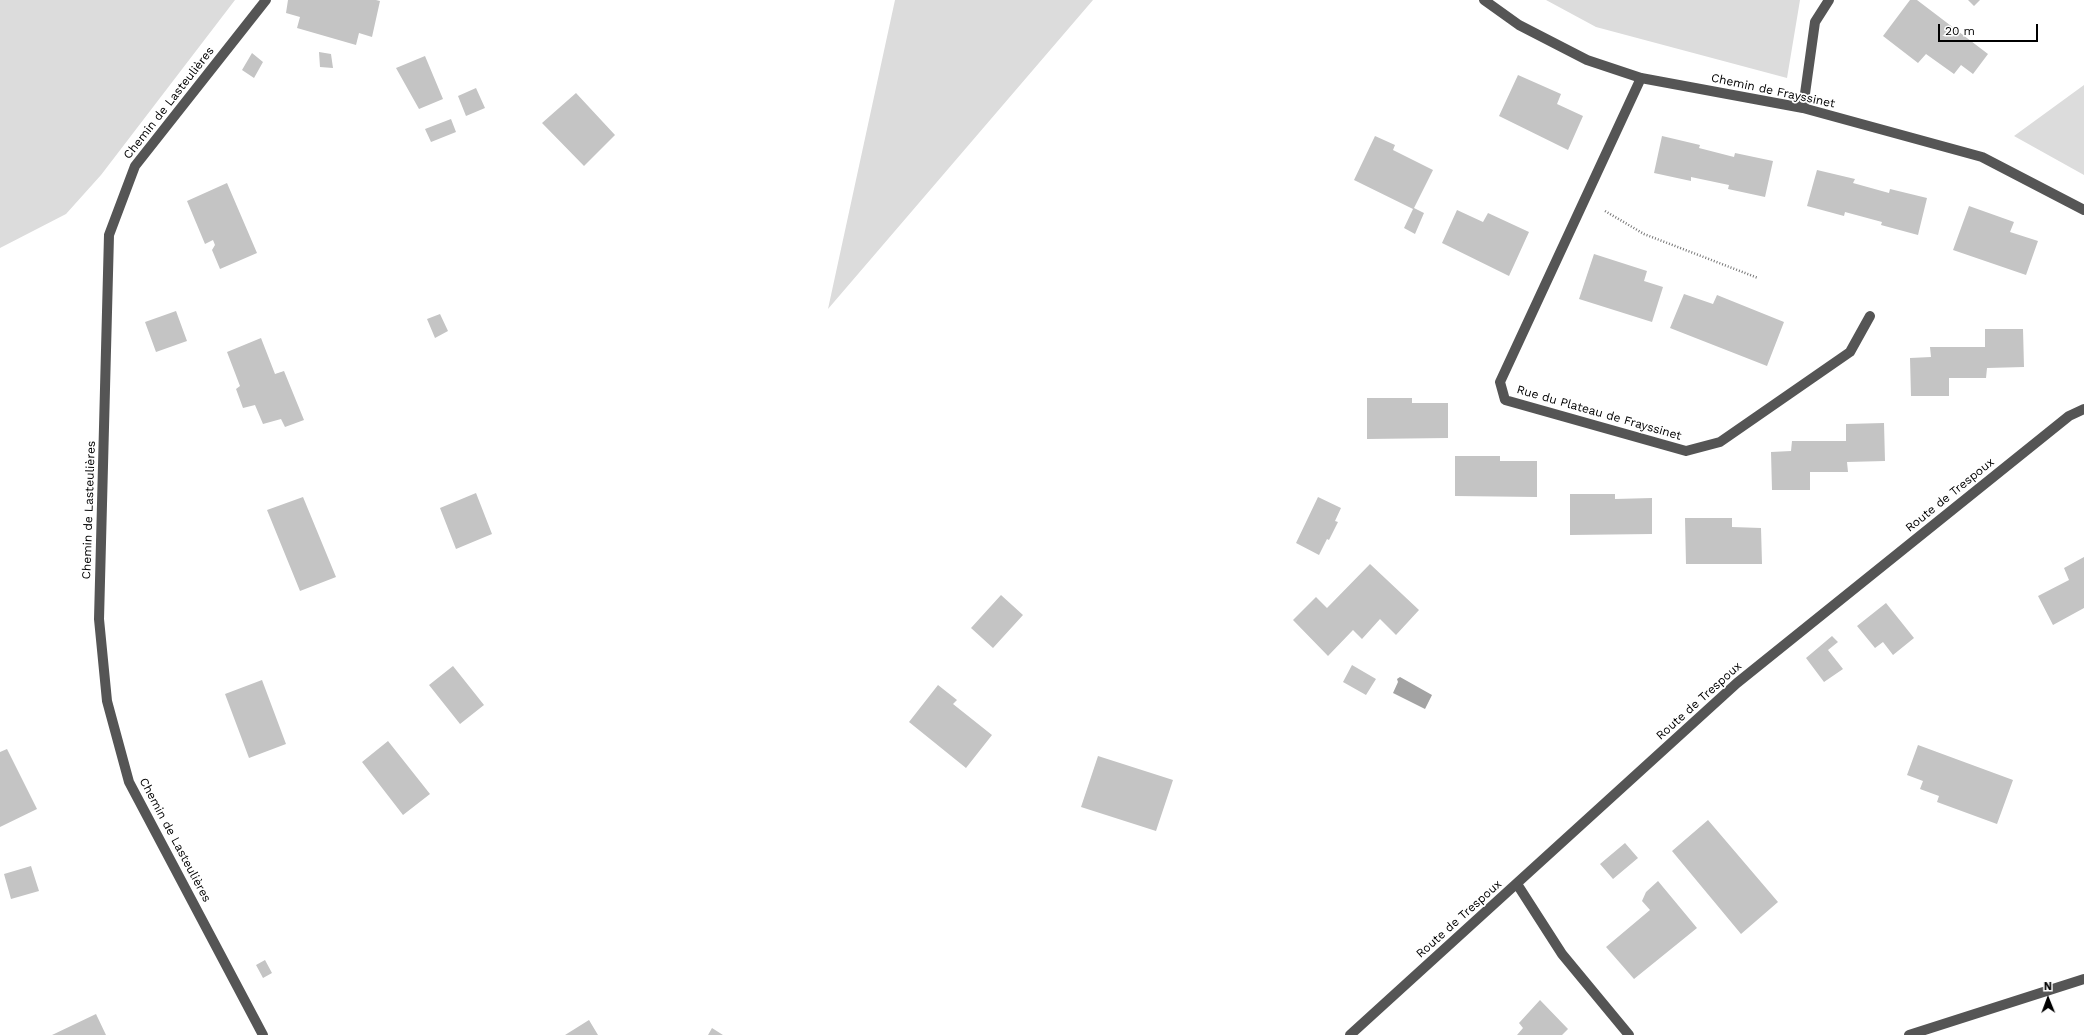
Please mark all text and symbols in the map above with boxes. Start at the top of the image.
scale bar [1940,16,2040,42]
text: 20 m [1945,24,1975,38]
street label: Chemin de Lasteulières [121,44,217,162]
street label: Chemin de Frayssinet [1710,71,1836,111]
street label: Rue du Plateau de Frayssinet [1515,383,1683,443]
street label: Chemin de Lasteulières [79,440,99,580]
street label: Route de Trespoux [1903,455,1997,535]
street label: Route de Trespoux [1653,659,1745,743]
street label: Chemin de Lasteulières [136,775,214,905]
street label: Route de Trespoux [1413,877,1505,961]
north arrow [2028,979,2068,1019]
text: N [2044,980,2052,993]

